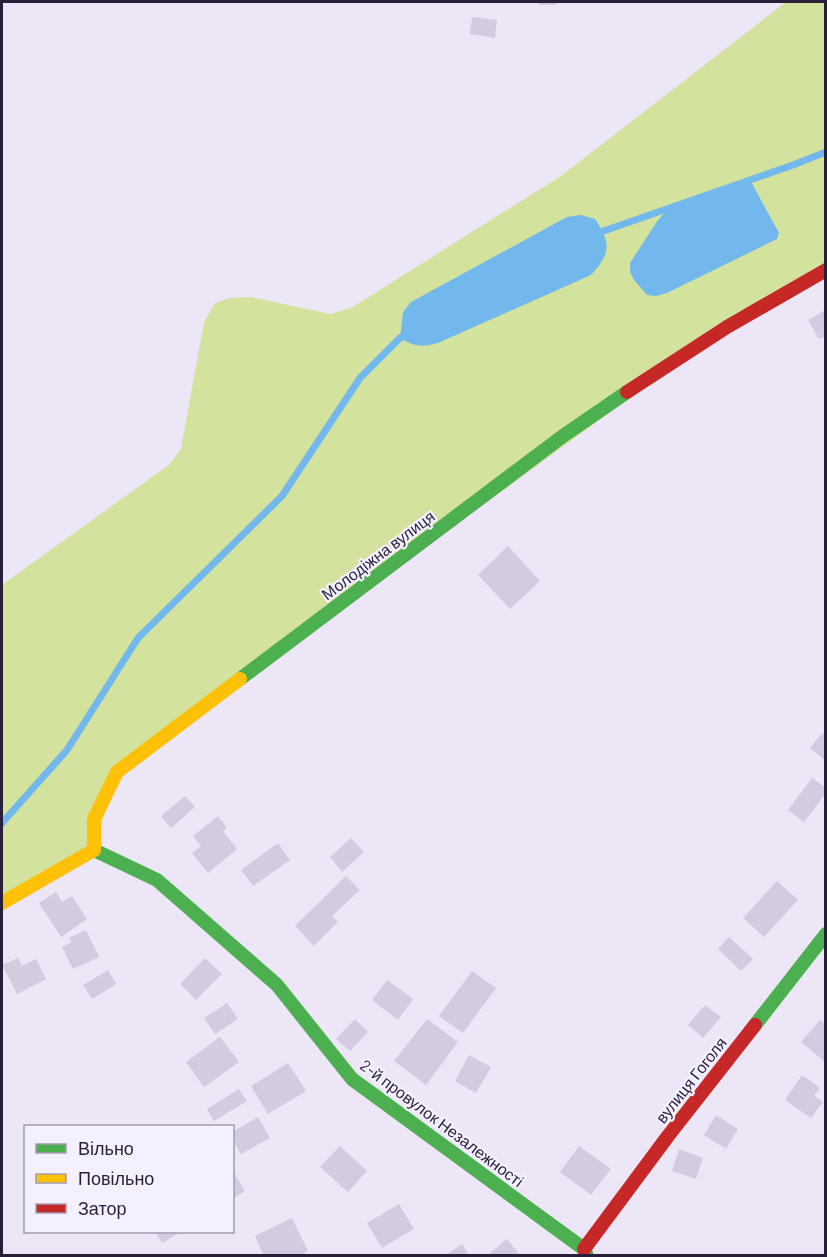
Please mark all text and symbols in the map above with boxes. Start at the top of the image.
street label: Молодіжна вулиця [317,506,438,603]
street label: вулиця Гоголя [651,1033,730,1126]
street label: 2-й провулок Незалежності [357,1055,528,1190]
legend [24,1125,234,1233]
text: Вільно [78,1137,134,1159]
text: Повільно [78,1167,154,1189]
text: Затор [78,1197,127,1219]

